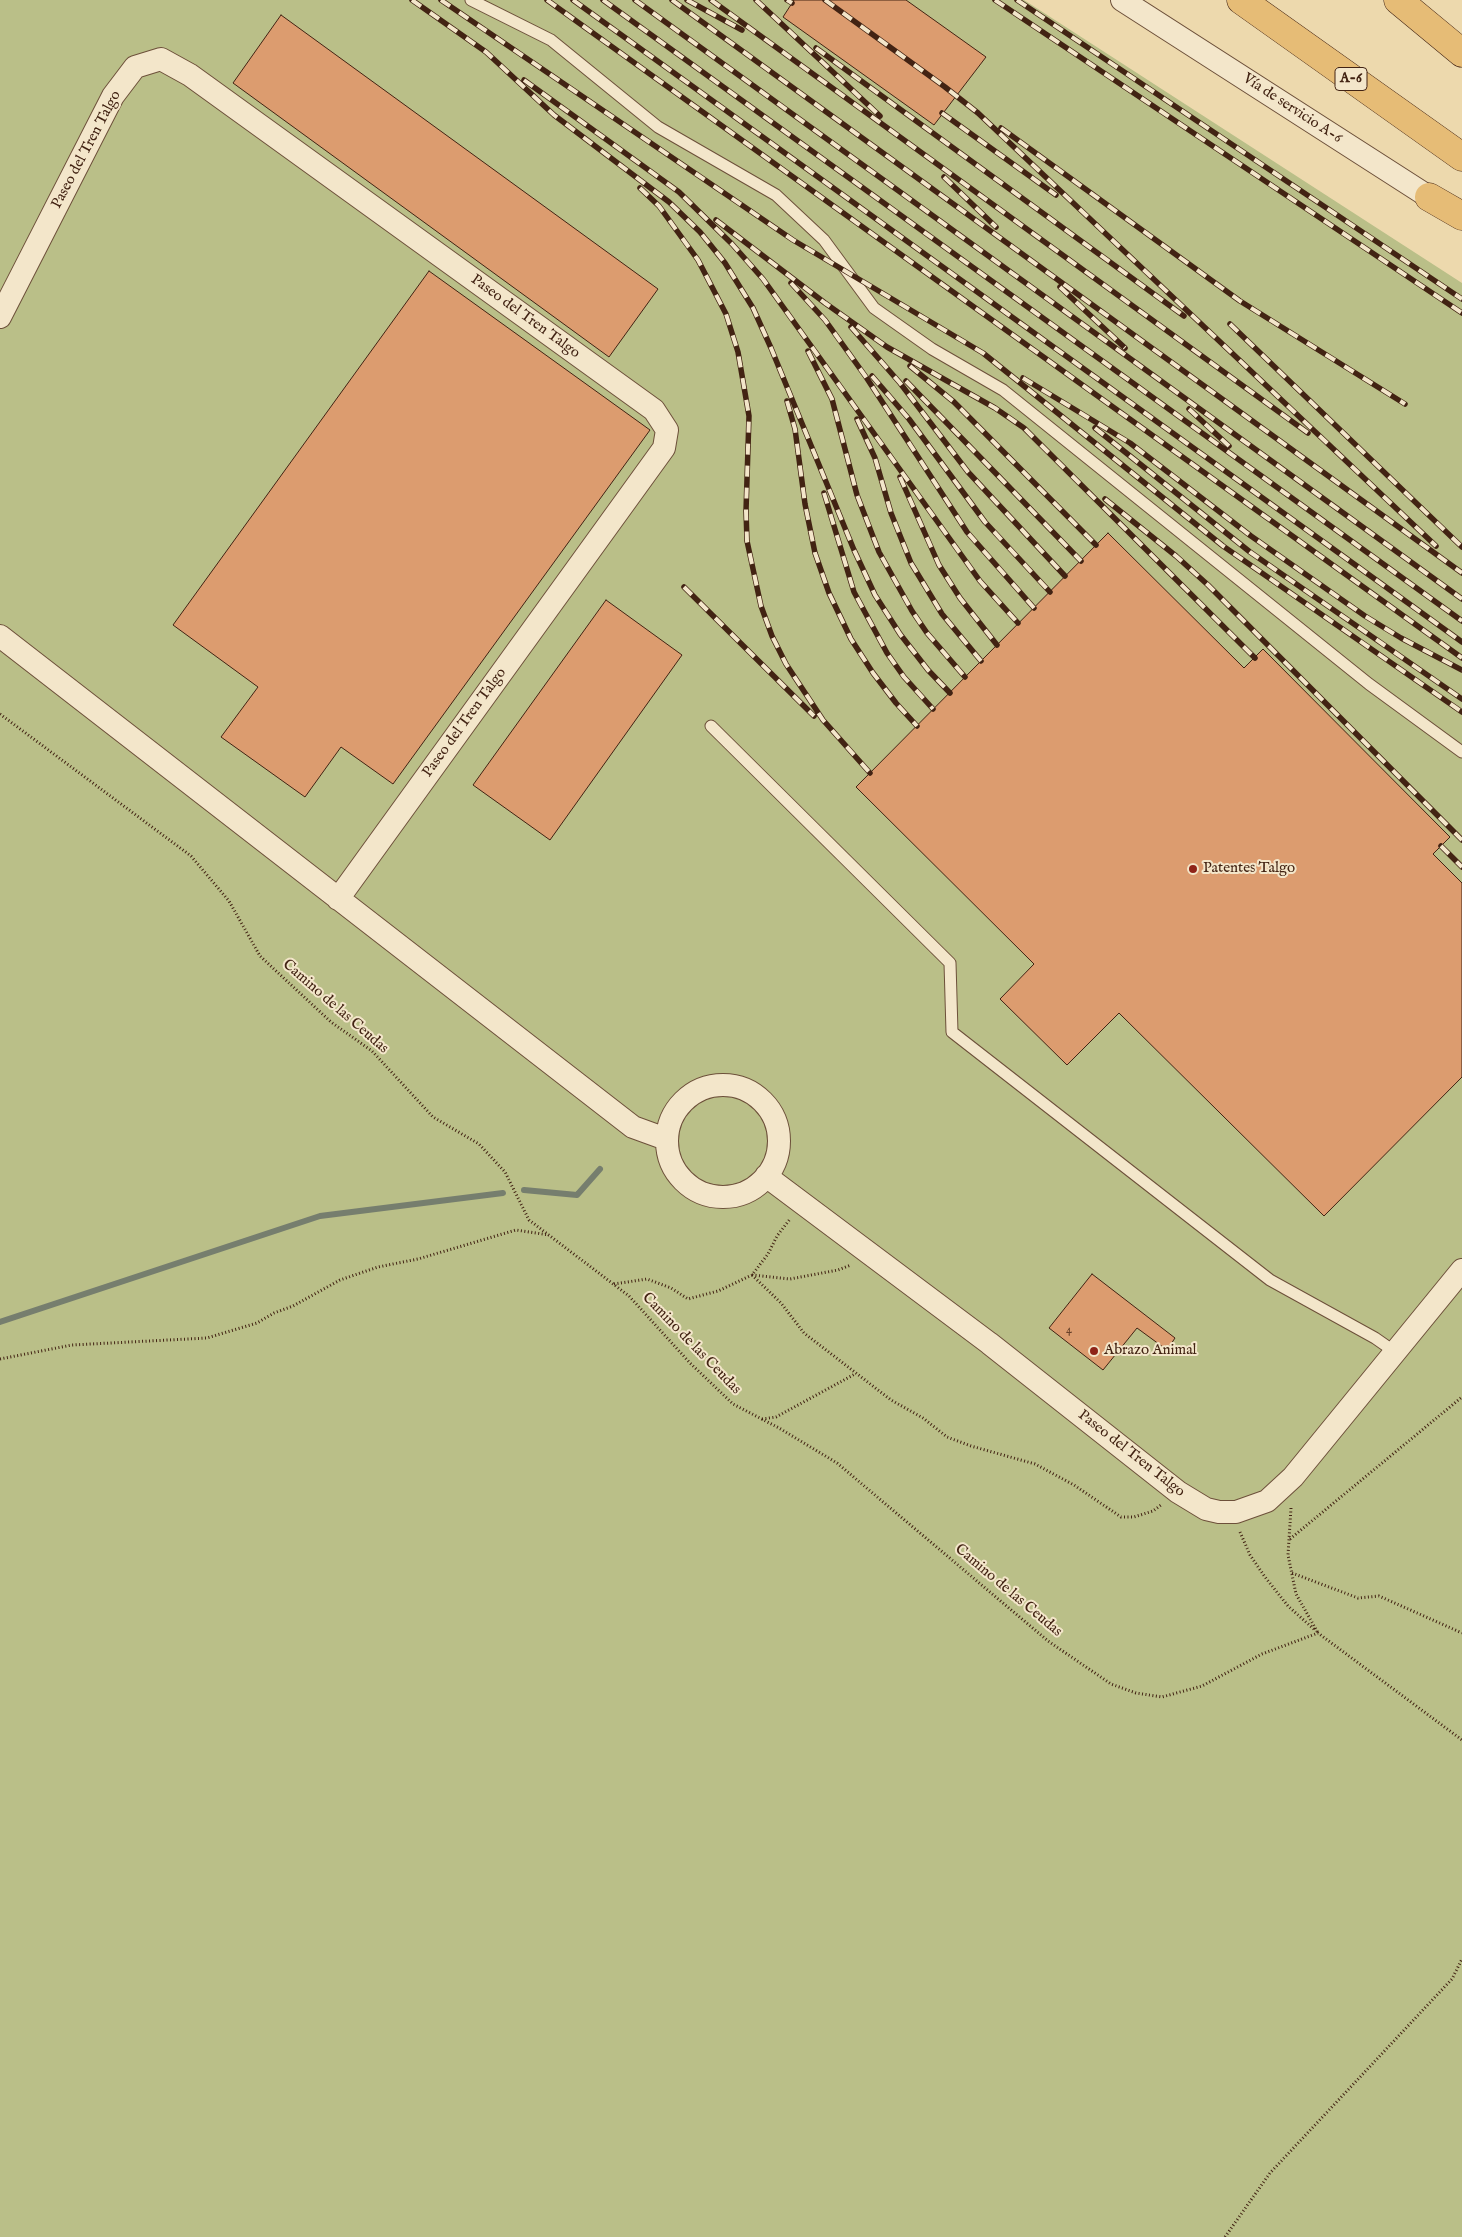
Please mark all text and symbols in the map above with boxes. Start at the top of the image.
road number: A-6 [1335,68,1367,90]
street label: Vía de servicio A-6 [1239,70,1345,148]
street label: Paseo del Tren Talgo [48,88,126,212]
street label: Paseo del Tren Talgo [467,271,583,363]
street label: Paseo del Tren Talgo [419,665,511,781]
place label: Patentes Talgo [1203,860,1295,878]
marker: Patentes Talgo [1187,863,1199,875]
street label: Camino de las Ceudas [278,956,392,1058]
street label: Camino de las Ceudas [638,1289,744,1399]
house number: 4 [1066,1324,1072,1338]
place label: Abrazo Animal [1104,1342,1197,1360]
marker: Abrazo Animal [1088,1345,1100,1357]
street label: Paseo del Tren Talgo [1074,1407,1188,1501]
street label: Camino de las Ceudas [951,1541,1065,1641]

